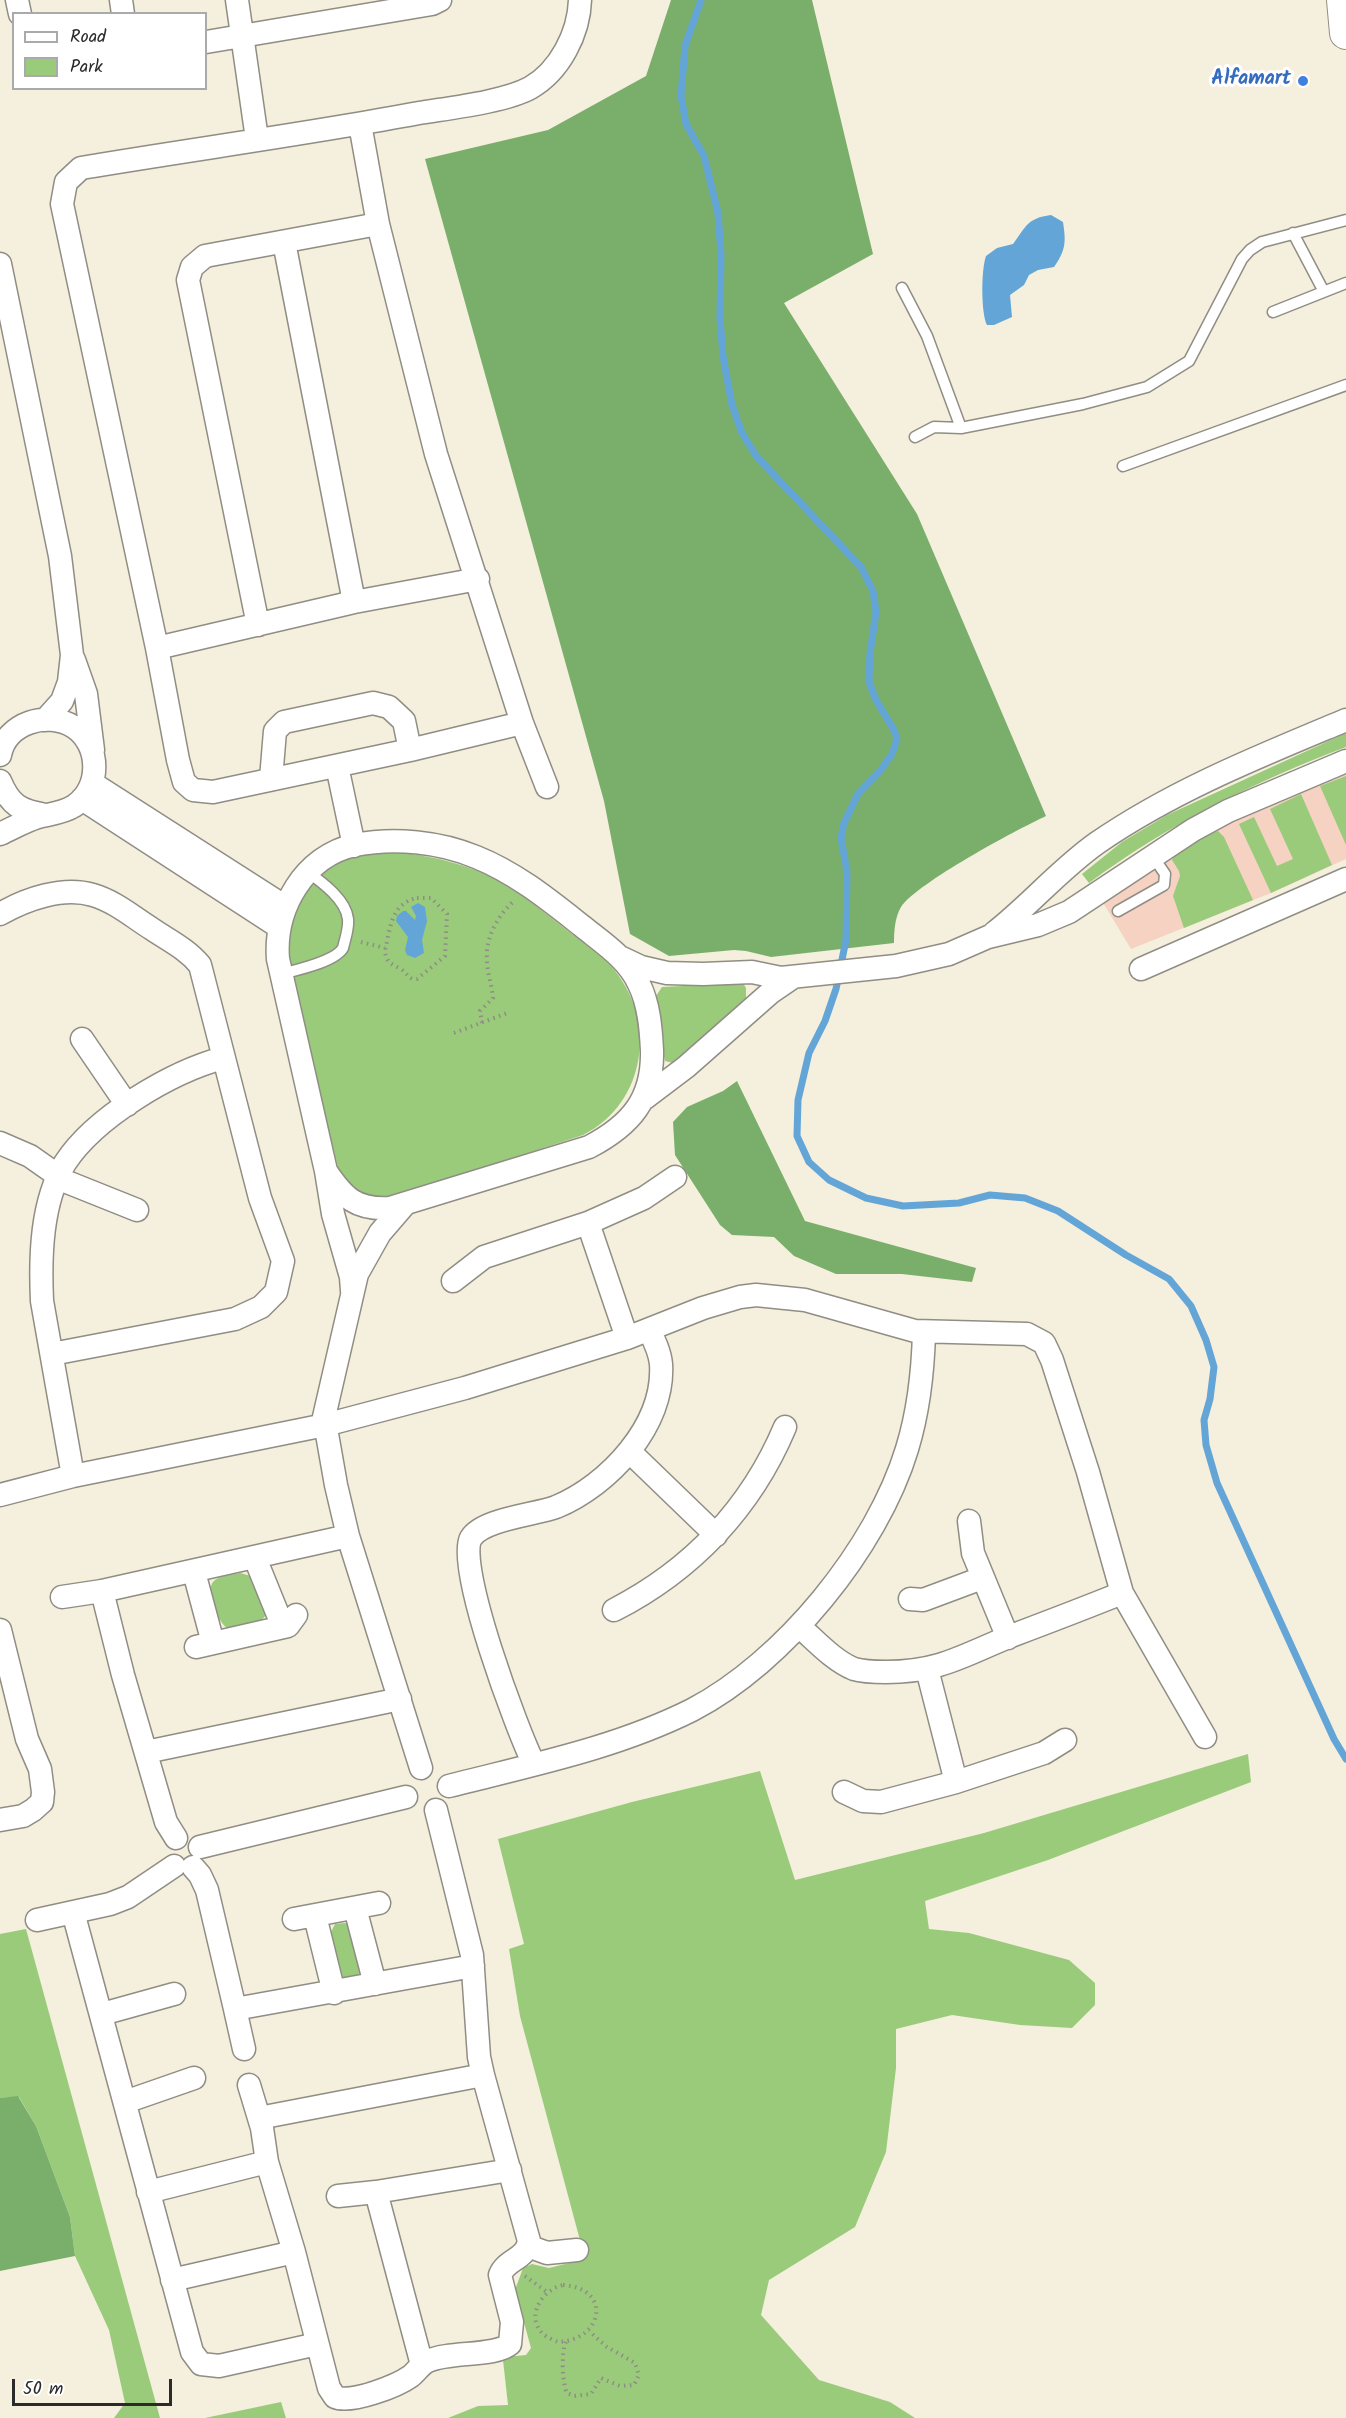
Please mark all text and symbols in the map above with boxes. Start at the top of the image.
legend [12,12,207,90]
text: Road [70,23,106,52]
text: Park [70,53,103,82]
place label: Alfamart [1211,69,1291,93]
marker: Alfamart [1296,74,1310,88]
scale bar [15,2367,176,2405]
text: 50 m [23,2375,63,2404]

